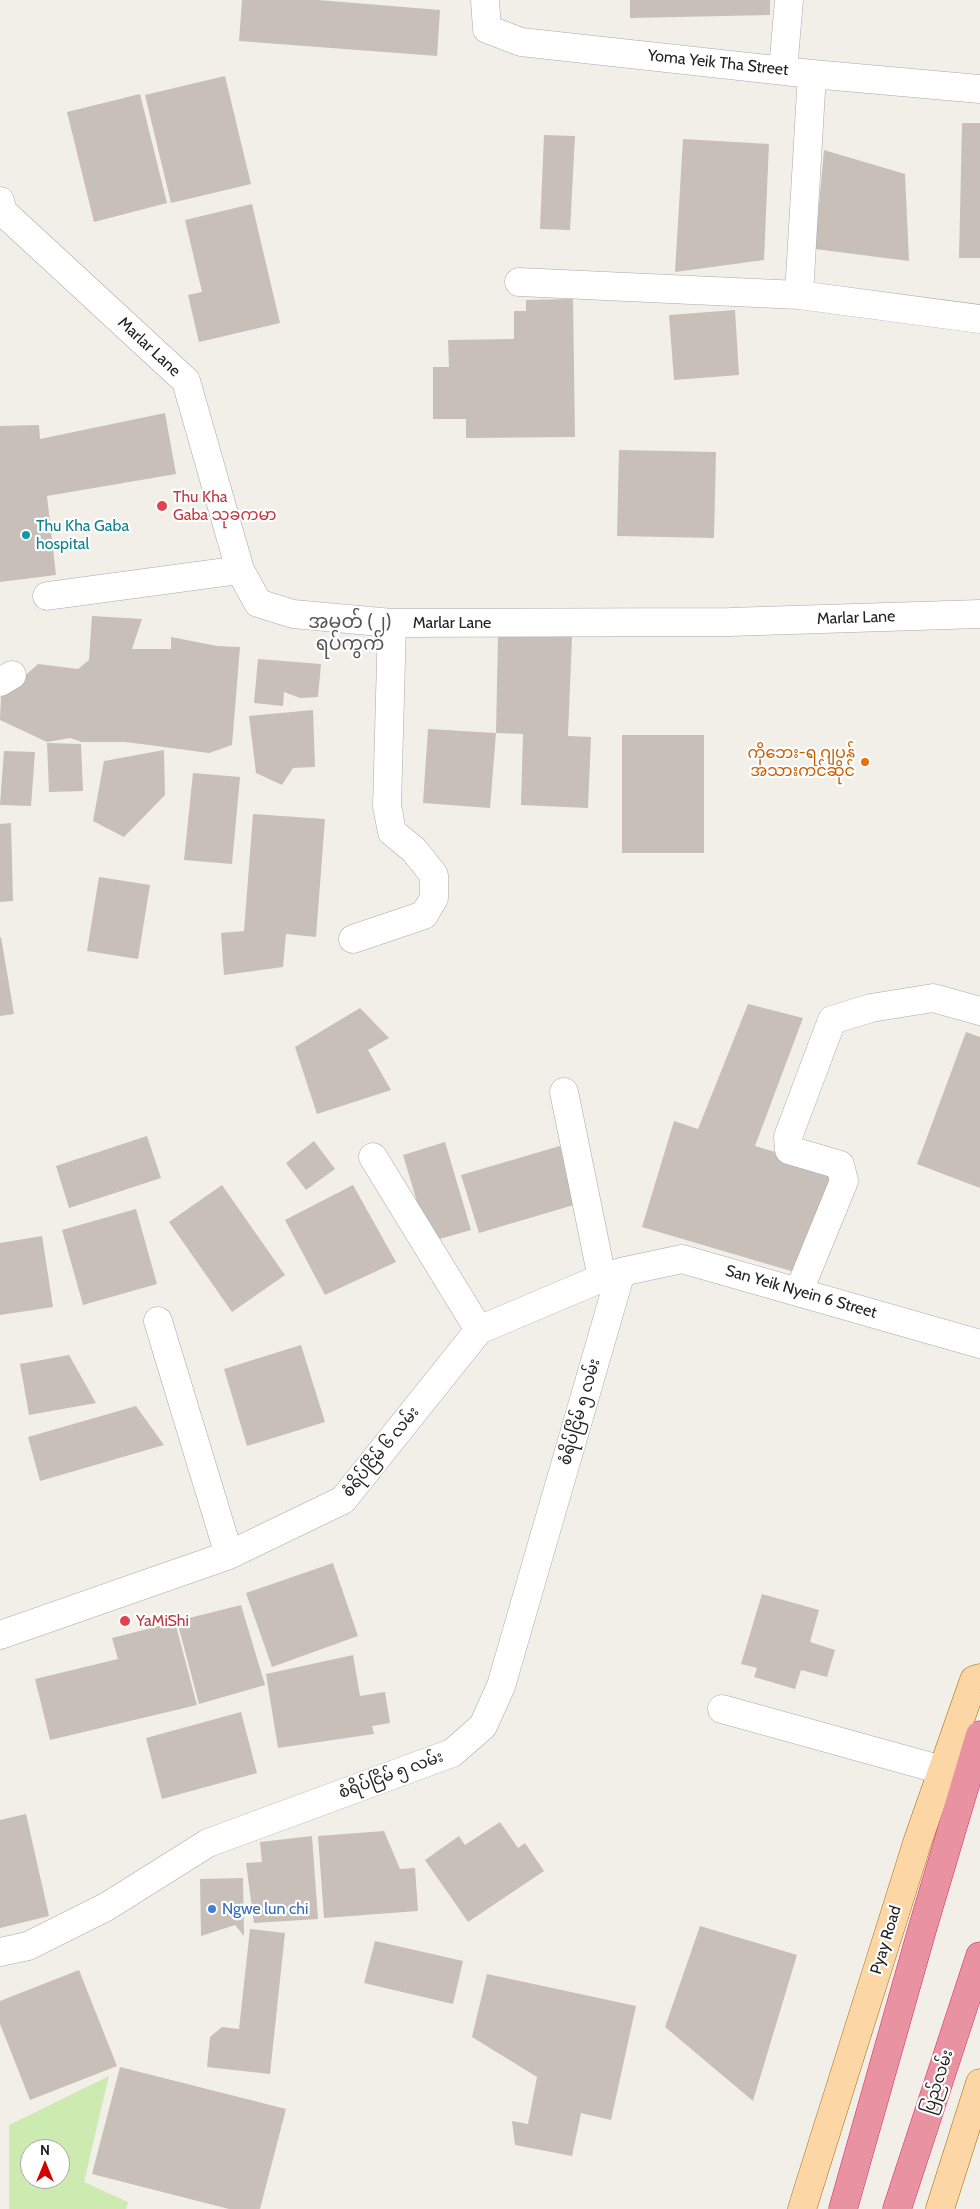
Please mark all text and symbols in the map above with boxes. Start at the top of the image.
street label: Yoma Yeik Tha Street [647,46,789,80]
street label: Marlar Lane [114,313,184,381]
place label: Thu Kha Gaba သုခကမာ [173,487,277,525]
marker: Thu Kha Gaba သုခကမာ [155,499,169,513]
place label: Thu Kha Gaba hospital [36,516,129,554]
marker: Thu Kha Gaba hospital [20,529,32,541]
street label: Marlar Lane [816,607,896,629]
district label: အမှတ် (၂) ရပ်ကွက် [308,611,392,655]
street label: Marlar Lane [413,613,491,633]
place label: ကိုဘေး-ရ ဂျပန် အသားကင်ဆိုင် [747,743,855,781]
marker: ကိုဘေး-ရ ဂျပန် အသားကင်ဆိုင် [859,756,871,768]
street label: San Yeik Nyein 6 Street [723,1261,879,1323]
street label: စံရိပ်ငြိမ် ၅ လမ်း [556,1357,604,1467]
street label: စံရိပ်ငြိမ် ၆ လမ်း [339,1403,423,1501]
place label: YaMiShi [136,1611,189,1631]
marker: YaMiShi [118,1614,132,1628]
street label: စံရိပ်ငြိမ် ၅ လမ်း [336,1747,446,1803]
place label: Ngwe lun chi [222,1899,308,1919]
marker: Ngwe lun chi [206,1903,218,1915]
street label: Pyay Road [866,1903,906,1977]
street label: ပြည်လမ်း [919,2047,957,2117]
north arrow [20,2139,70,2189]
text: N [40,2141,50,2159]

